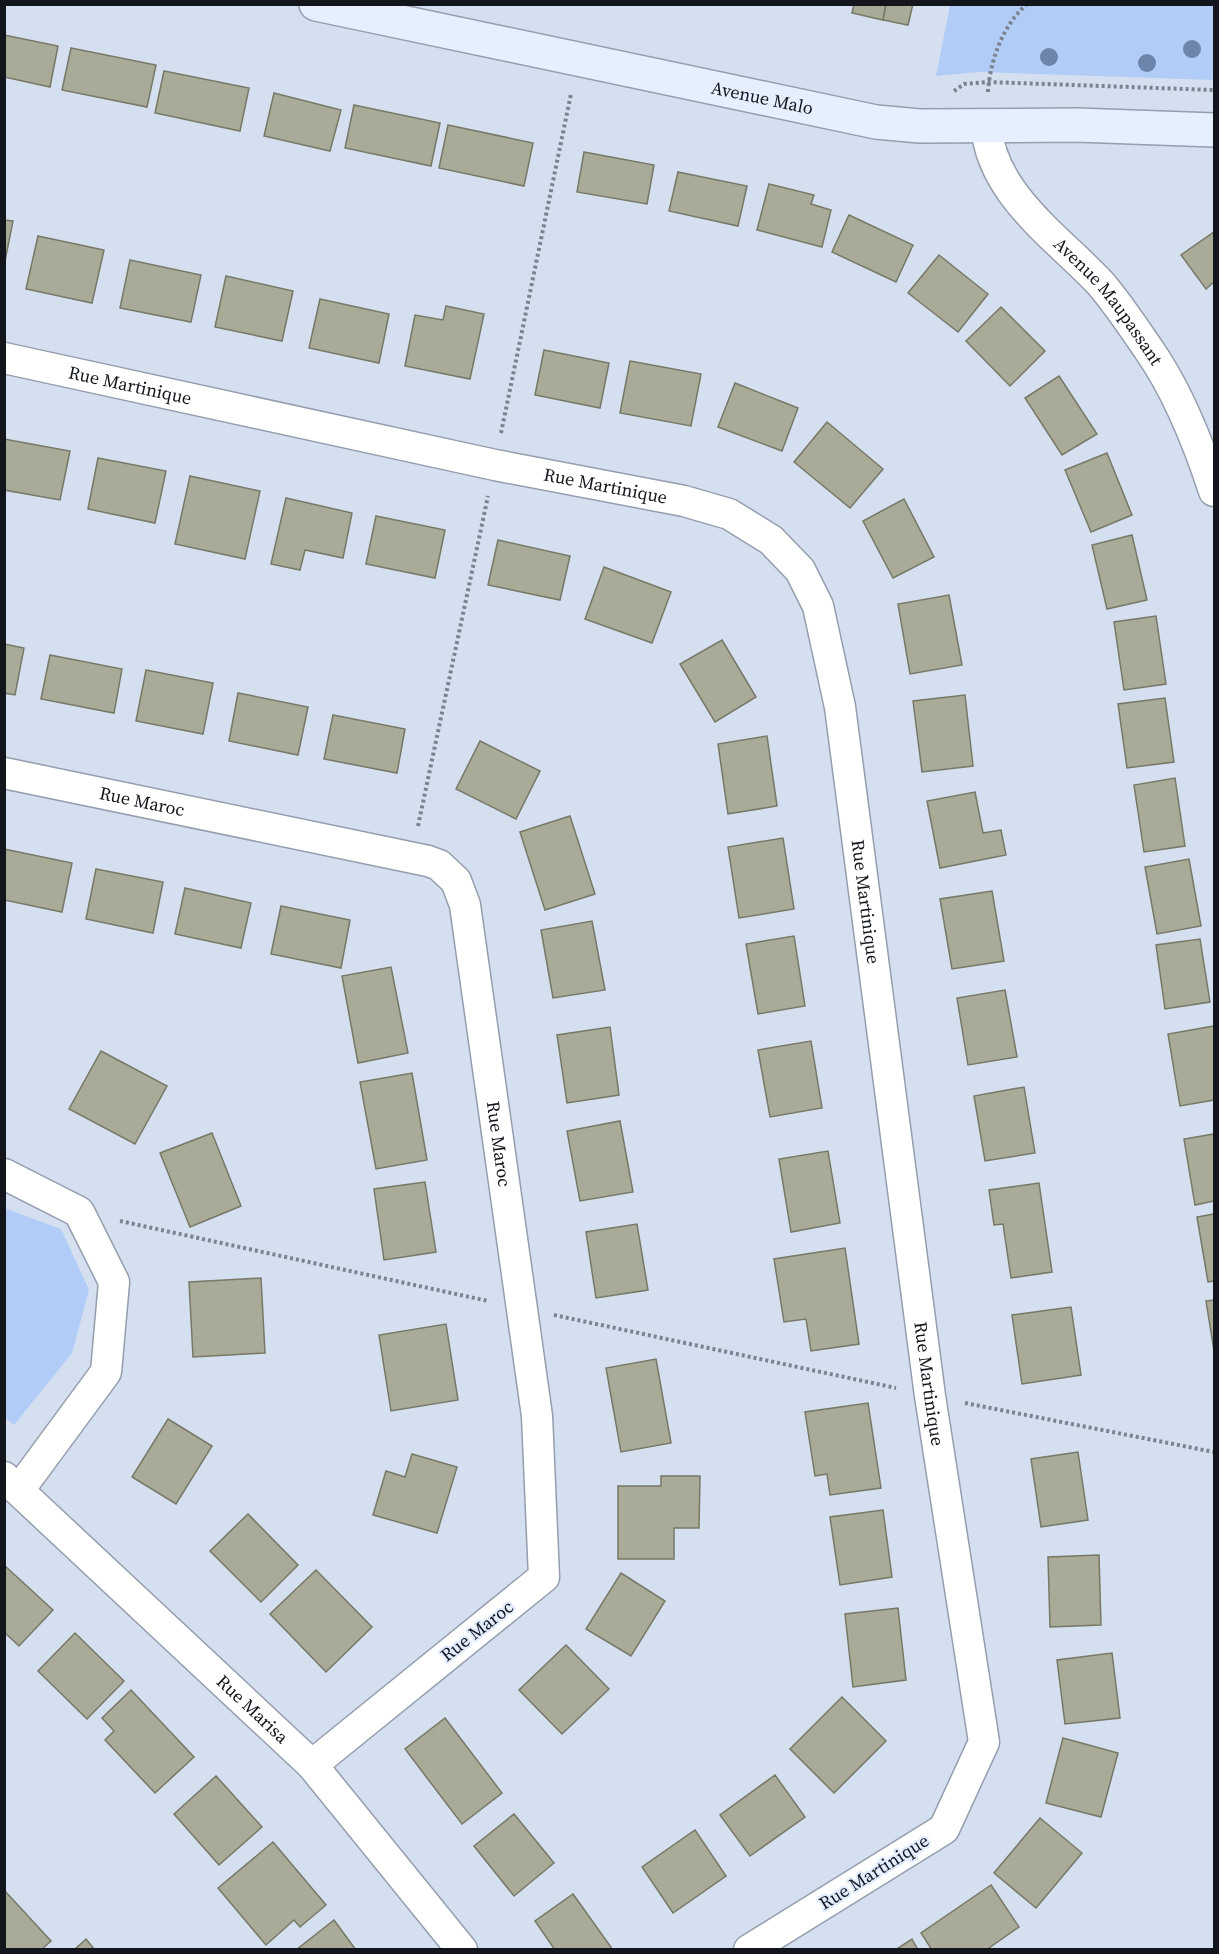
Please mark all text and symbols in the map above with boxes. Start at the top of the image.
street label: Avenue Malo [709,75,816,120]
street label: Avenue Maupassant [1048,232,1169,370]
street label: Rue Martinique [66,359,194,411]
street label: Rue Martinique [542,462,669,510]
street label: Rue Maroc [97,780,187,822]
street label: Rue Martinique [845,838,886,966]
street label: Rue Maroc [481,1099,518,1189]
street label: Rue Martinique [908,1320,951,1448]
street label: Rue Maroc [435,1594,519,1667]
street label: Rue Marisa [211,1669,295,1749]
street label: Rue Martinique [814,1828,933,1915]

